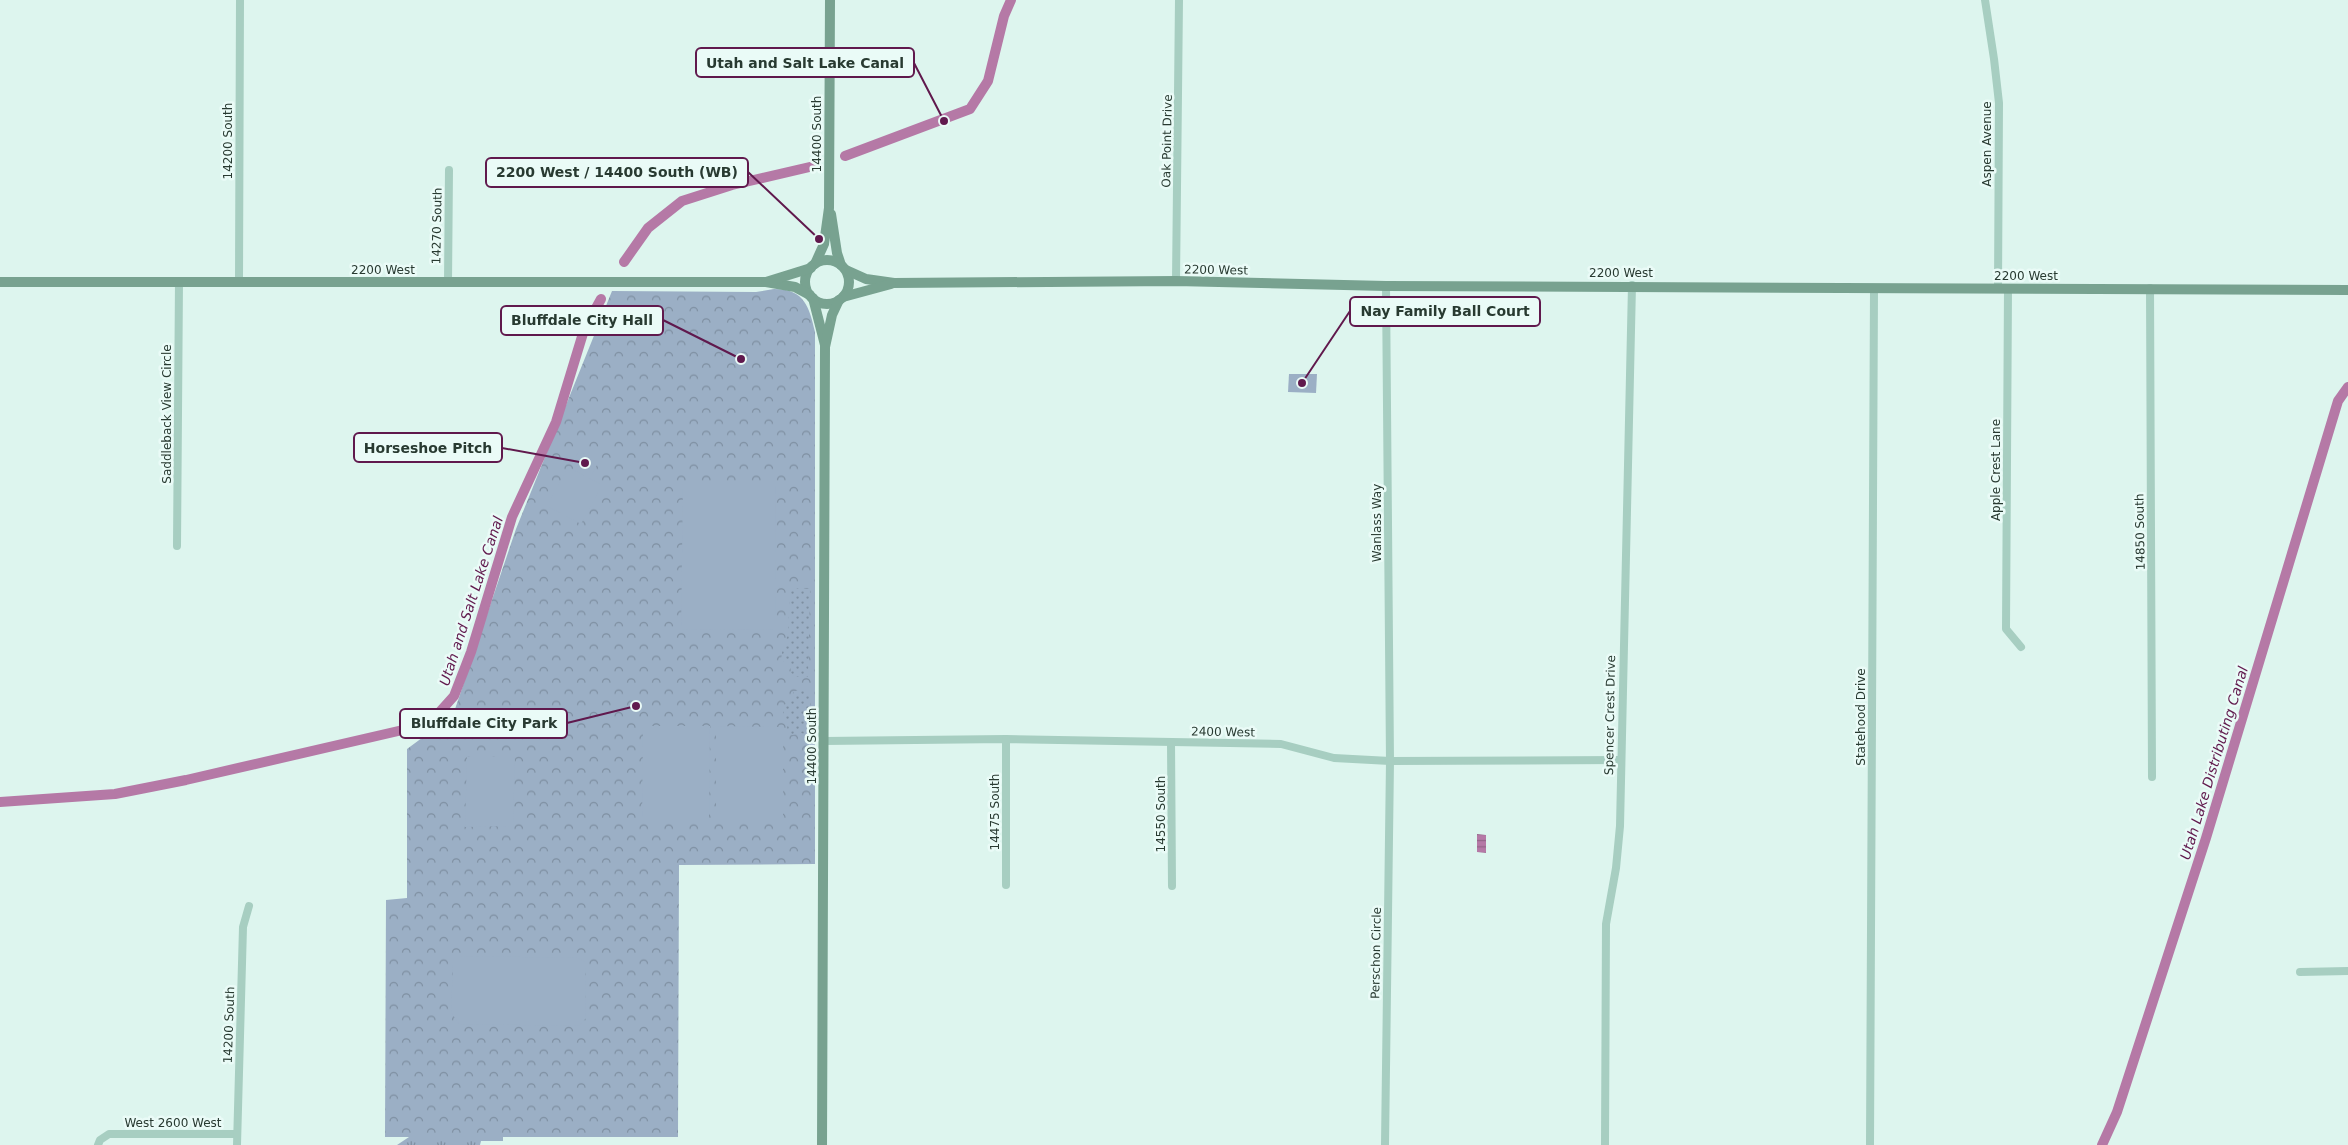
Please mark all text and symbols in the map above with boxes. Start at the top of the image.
callout: Utah and Salt Lake Canal [696,48,914,77]
text: Utah and Salt Lake Canal [706,55,904,71]
street label: Oak Point Drive [1159,94,1175,188]
street label: 14400 South [810,96,824,172]
street label: Aspen Avenue [1980,101,1994,187]
street label: 14200 South [221,103,235,179]
callout: 2200 West / 14400 South (WB) [486,158,748,187]
text: 2200 West / 14400 South (WB) [496,164,738,180]
street label: 14270 South [429,187,445,265]
street label: 2200 West [1184,262,1248,278]
street label: 2200 West [351,263,415,277]
street label: 2200 West [1589,266,1653,280]
street label: 2200 West [1994,269,2058,283]
callout: Nay Family Ball Court [1350,297,1540,326]
text: Nay Family Ball Court [1360,303,1530,319]
callout: Bluffdale City Hall [501,306,663,335]
text: Bluffdale City Hall [511,312,653,328]
street label: Saddleback View Circle [160,344,174,484]
street label: Apple Crest Lane [1989,419,2003,521]
callout: Horseshoe Pitch [354,433,502,462]
text: Horseshoe Pitch [364,440,492,456]
street label: Wanlass Way [1370,484,1384,562]
street label: 14850 South [2132,493,2148,571]
water label: Utah and Salt Lake Canal [436,514,506,688]
street label: Spencer Crest Drive [1602,655,1618,775]
water label: Utah Lake Distributing Canal [2177,664,2251,862]
street label: Statehood Drive [1854,668,1868,766]
street label: 14400 South [805,708,819,784]
callout: Bluffdale City Park [400,709,567,738]
text: Bluffdale City Park [411,715,558,731]
street label: 2400 West [1191,724,1255,740]
street label: 14475 South [988,774,1002,850]
street label: 14550 South [1154,776,1168,852]
street label: Perschon Circle [1368,907,1384,999]
street label: 14200 South [221,986,237,1064]
street label: West 2600 West [124,1116,222,1130]

